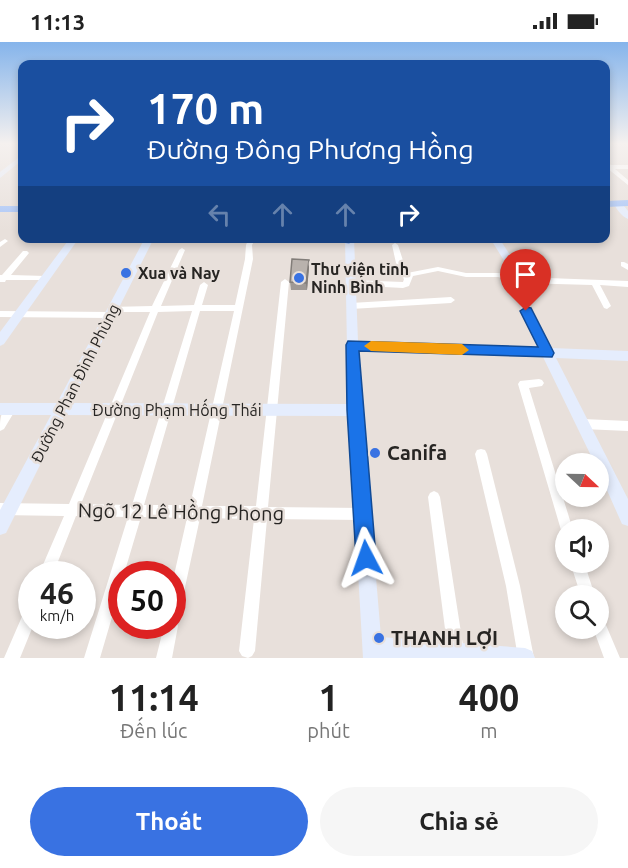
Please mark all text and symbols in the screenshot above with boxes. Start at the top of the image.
text: 11:13 [30,9,85,34]
icon: right [48,84,126,162]
text: 170 m [147,85,264,132]
text: Đường Đông Phương Hồng [147,134,474,164]
icon: left [203,198,236,231]
icon: ahead [266,198,299,231]
icon: ahead [329,198,362,231]
icon: right [392,198,425,231]
pin [500,249,551,311]
icon: arrive [509,258,542,291]
place label: Thư viện tỉnh Ninh Bình [311,260,409,296]
place label: Xua và Nay [138,264,220,282]
marker: Xua và Nay [119,266,133,280]
marker: Thư viện tỉnh Ninh Bình [292,271,306,285]
street label: Đường Phan Đình Phùng [27,301,123,465]
street label: Đường Phạm Hống Thái [92,398,262,419]
place label: Canifa [387,441,447,464]
marker: Canifa [368,446,382,460]
north arrow [555,453,609,507]
map controls [555,453,609,639]
street label: Ngõ 12 Lê Hồng Phong [78,495,284,525]
button: sound [555,519,609,573]
position arrow [334,526,398,590]
speed limit sign: 50 [108,561,186,639]
text: 46 [40,576,74,610]
button: search [555,585,609,639]
text: km/h [40,607,74,624]
place label: THANH LỢI [391,626,498,649]
marker: THANH LỢI [372,631,386,645]
text: 11:14 [109,677,199,718]
text: 1 [318,677,339,718]
text: 400 [458,677,519,718]
text: Đến lúc [120,719,187,742]
text: phút [307,719,350,742]
text: m [480,719,498,742]
button: Thoát [30,787,308,856]
button: Chia sẻ [320,787,598,856]

